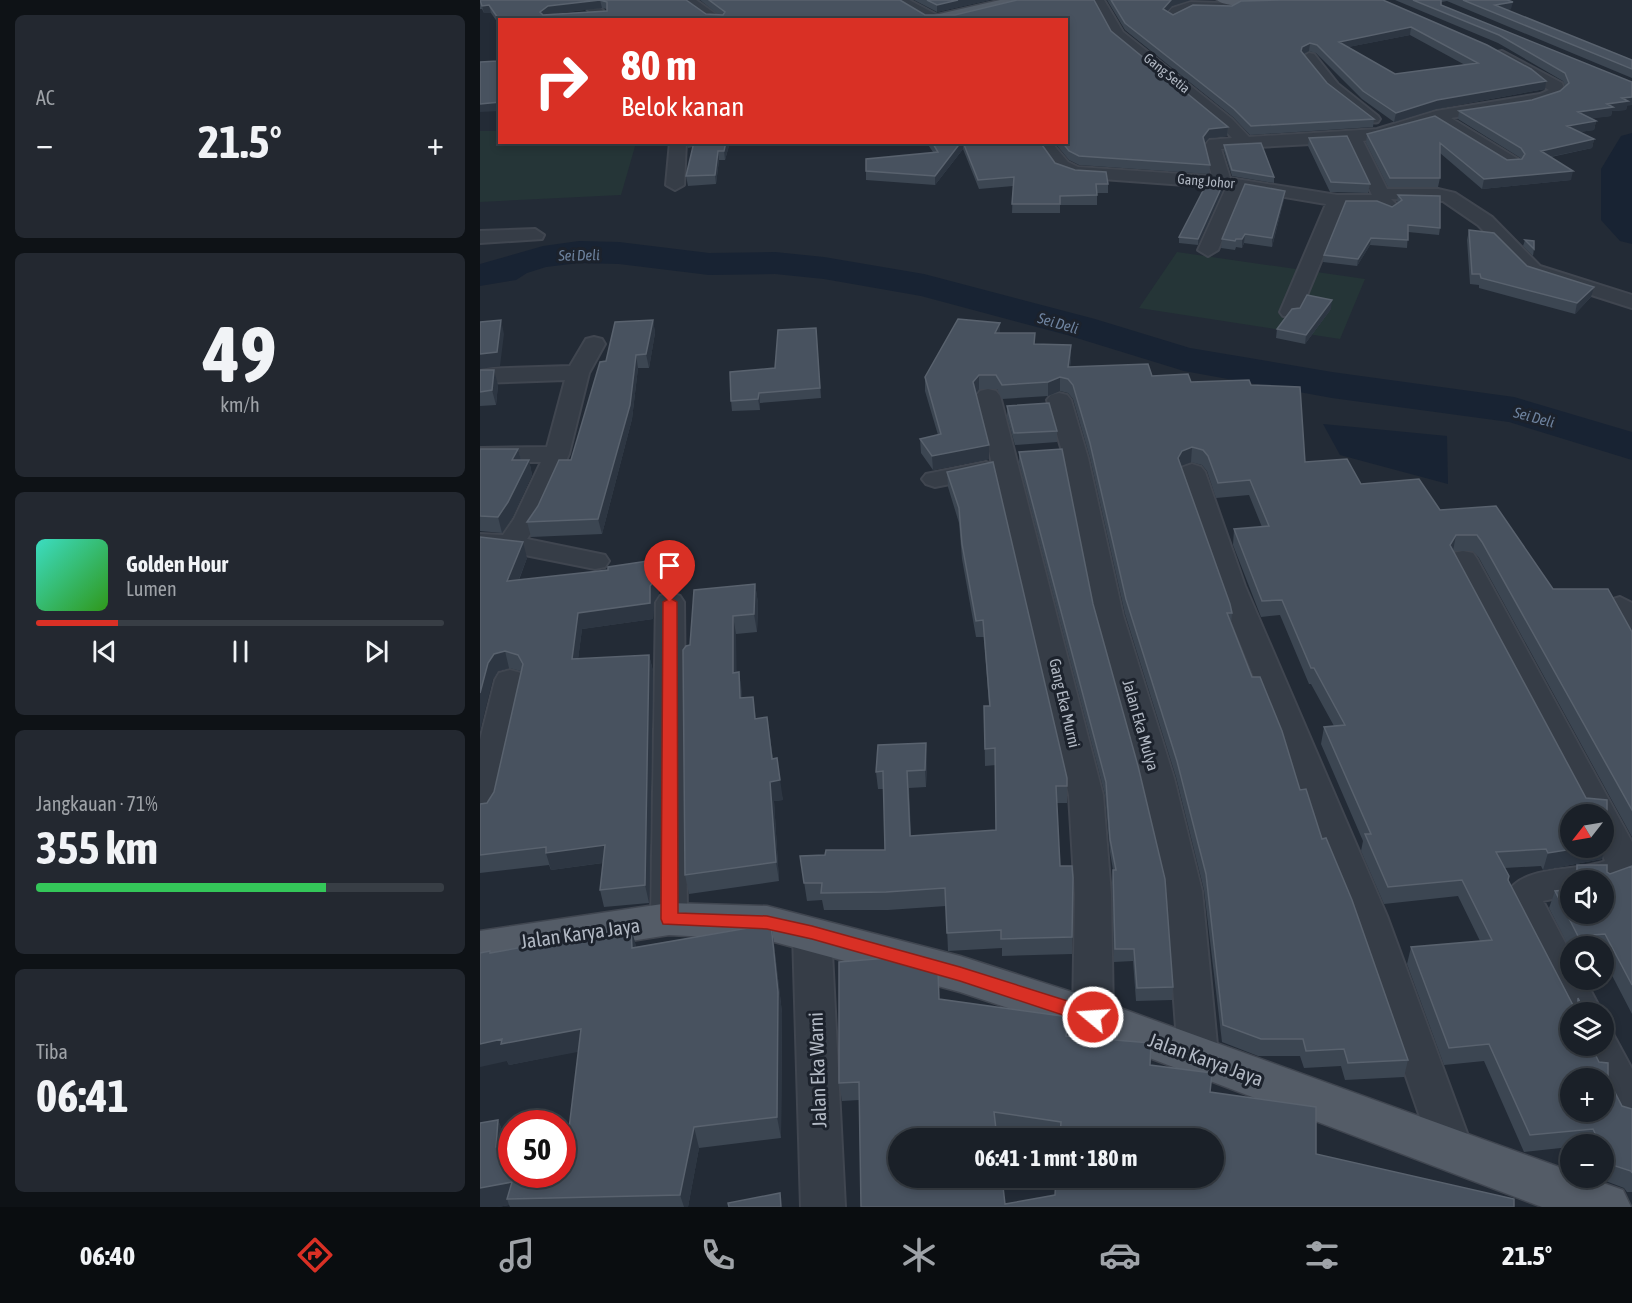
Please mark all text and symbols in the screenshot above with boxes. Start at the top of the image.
text: 80 m [621,41,696,89]
icon: right [522,42,600,120]
street label: Gang Setia [1141,50,1193,96]
text: AC [36,86,55,109]
text: Belok kanan [621,91,744,122]
text: 21.5° [198,116,282,168]
text: − [36,124,53,162]
text: + [427,124,444,162]
street label: Gang Johor [1177,171,1236,192]
water label: Sei Deli [557,246,600,264]
text: 49 [203,309,277,399]
water label: Sei Deli [1035,309,1081,337]
text: km/h [220,393,260,416]
water label: Sei Deli [1511,403,1557,431]
pin [644,540,695,602]
icon: arrive [653,549,686,582]
text: Golden Hour [126,551,228,577]
text: Lumen [126,577,177,600]
icon: previous [88,635,121,668]
icon: pause [224,635,257,668]
icon: next [360,635,393,668]
street label: Gang Eka Murni [1045,657,1084,750]
street label: Jalan Eka Mulya [1118,677,1163,773]
text: Jangkauan · 71% [36,792,158,815]
north arrow [1560,804,1614,858]
map controls [1560,804,1614,1188]
text: 355 km [36,822,158,874]
button: sound [1560,870,1614,924]
street label: Jalan Karya Jaya [519,913,641,953]
button: search [1560,936,1614,990]
position arrow [1061,985,1125,1049]
button: layers [1560,1002,1614,1056]
street label: Jalan Eka Warni [803,1012,831,1128]
street label: Jalan Karya Jaya [1145,1028,1267,1090]
text: Tiba [36,1040,68,1063]
button: + [1560,1068,1614,1122]
text: 06:41 [36,1070,129,1122]
speed limit sign: 50 [498,1110,576,1188]
button: − [1560,1134,1614,1188]
text: 06:41 · 1 mnt · 180 m [975,1145,1137,1171]
icon: directions [294,1234,336,1276]
icon: music [496,1234,538,1276]
icon: phone [697,1234,739,1276]
icon: climate [898,1234,940,1276]
icon: car [1099,1234,1141,1276]
icon: filters [1301,1234,1343,1276]
text: 06:40 [80,1240,135,1271]
text: 21.5° [1502,1240,1552,1271]

